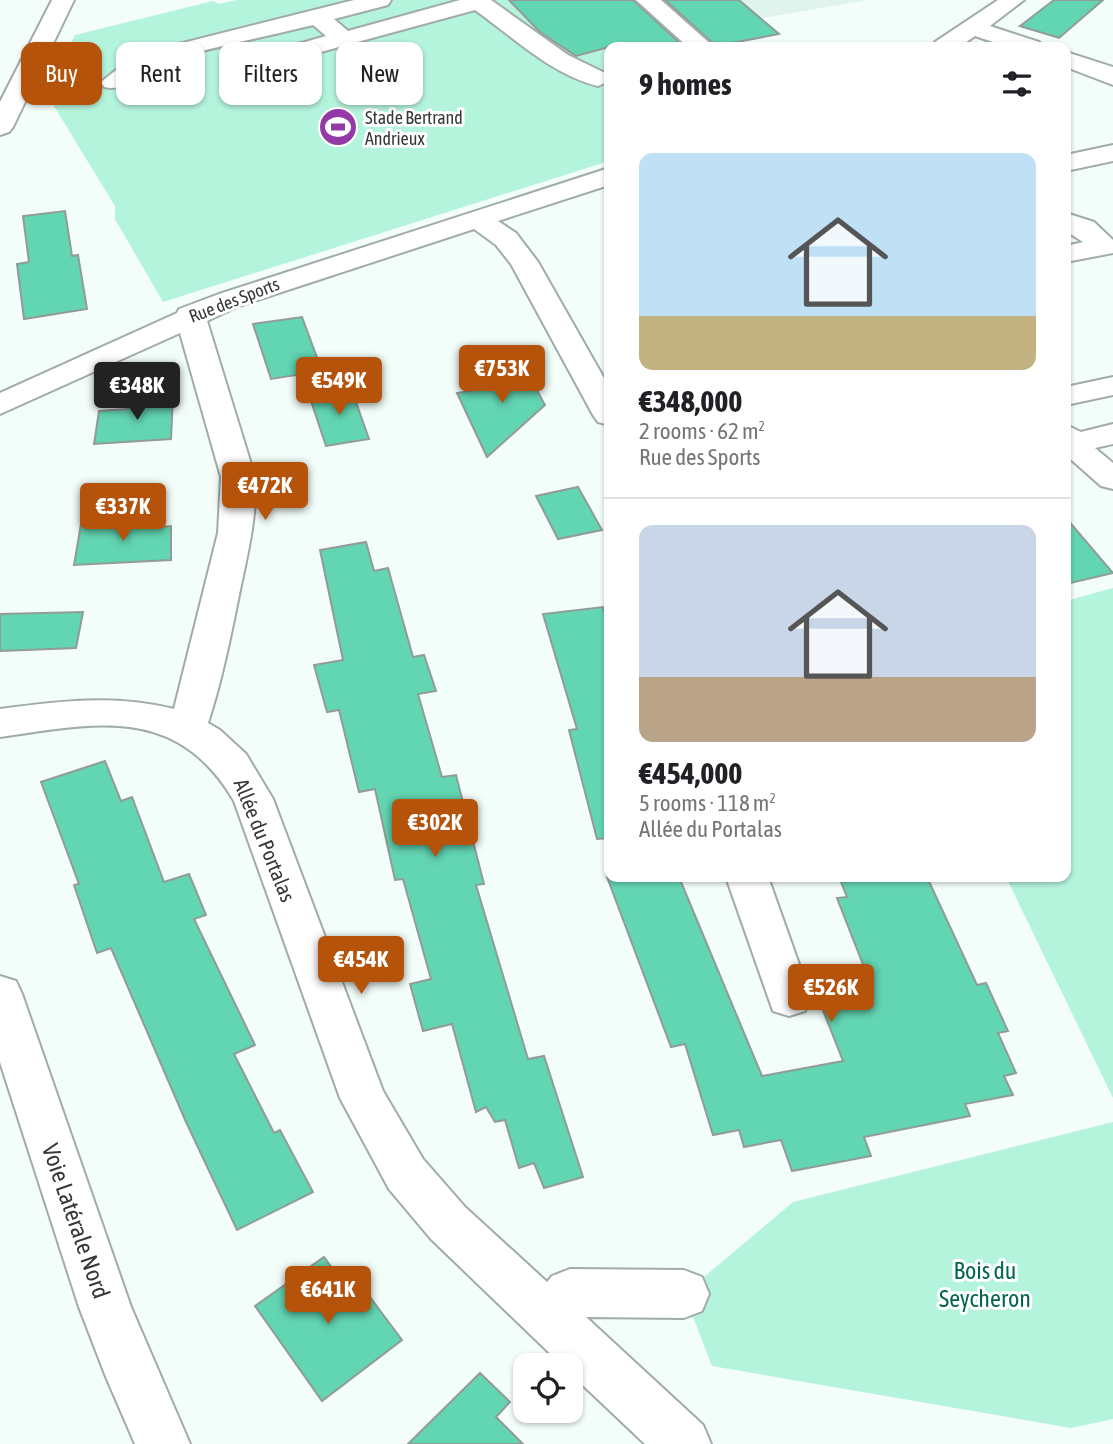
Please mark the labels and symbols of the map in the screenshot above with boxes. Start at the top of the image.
sports icon: Stade Bertrand Andrieux [317,106,359,148]
place label: Stade Bertrand Andrieux [365,107,463,149]
street label: Rue des Sports [186,273,282,327]
pin: €753K [453,346,551,405]
pin: €549K [290,358,388,417]
pin: €348K [88,362,186,422]
pin: €472K [216,462,314,522]
pin: €337K [74,484,172,543]
street label: Allée du Portalas [229,775,301,905]
pin: €302K [386,800,484,859]
pin: €454K [312,936,410,996]
pin: €526K [782,964,880,1024]
street label: Voie Latérale Nord [37,1140,115,1302]
park label: Bois du Seycheron [939,1257,1031,1312]
pin: €641K [279,1266,377,1326]

